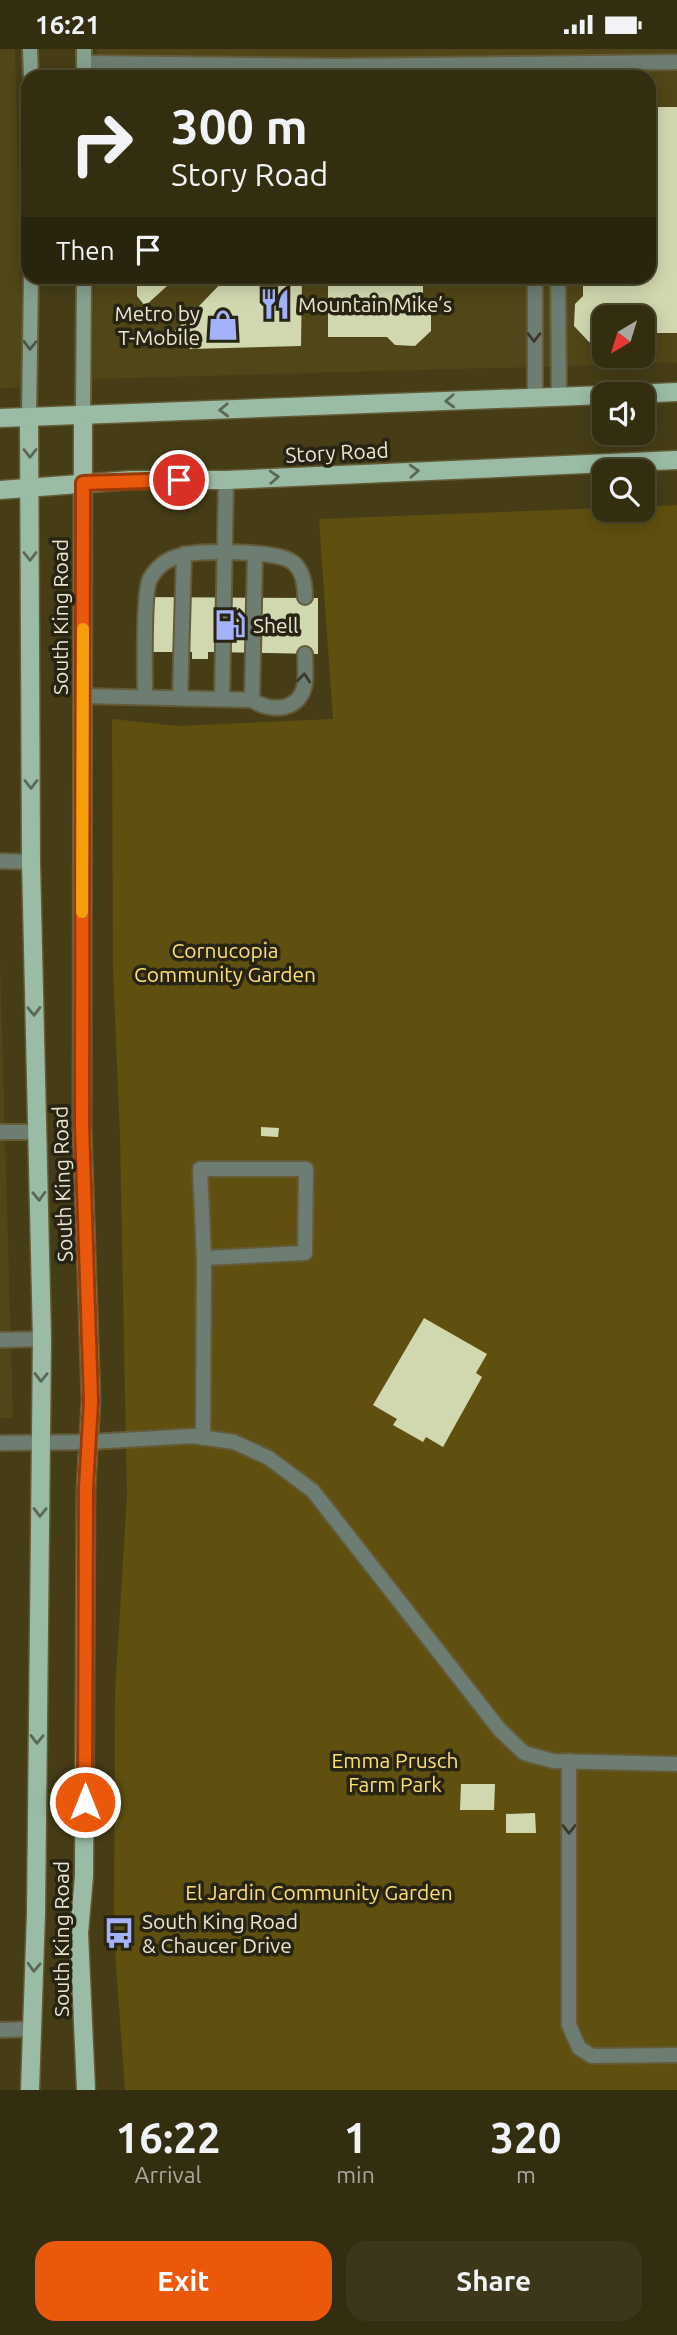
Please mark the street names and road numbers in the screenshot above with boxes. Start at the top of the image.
street label: Story Road [285,437,389,467]
street label: South King Road [48,539,72,695]
street label: South King Road [47,1106,77,1262]
street label: South King Road [49,1861,73,2017]

